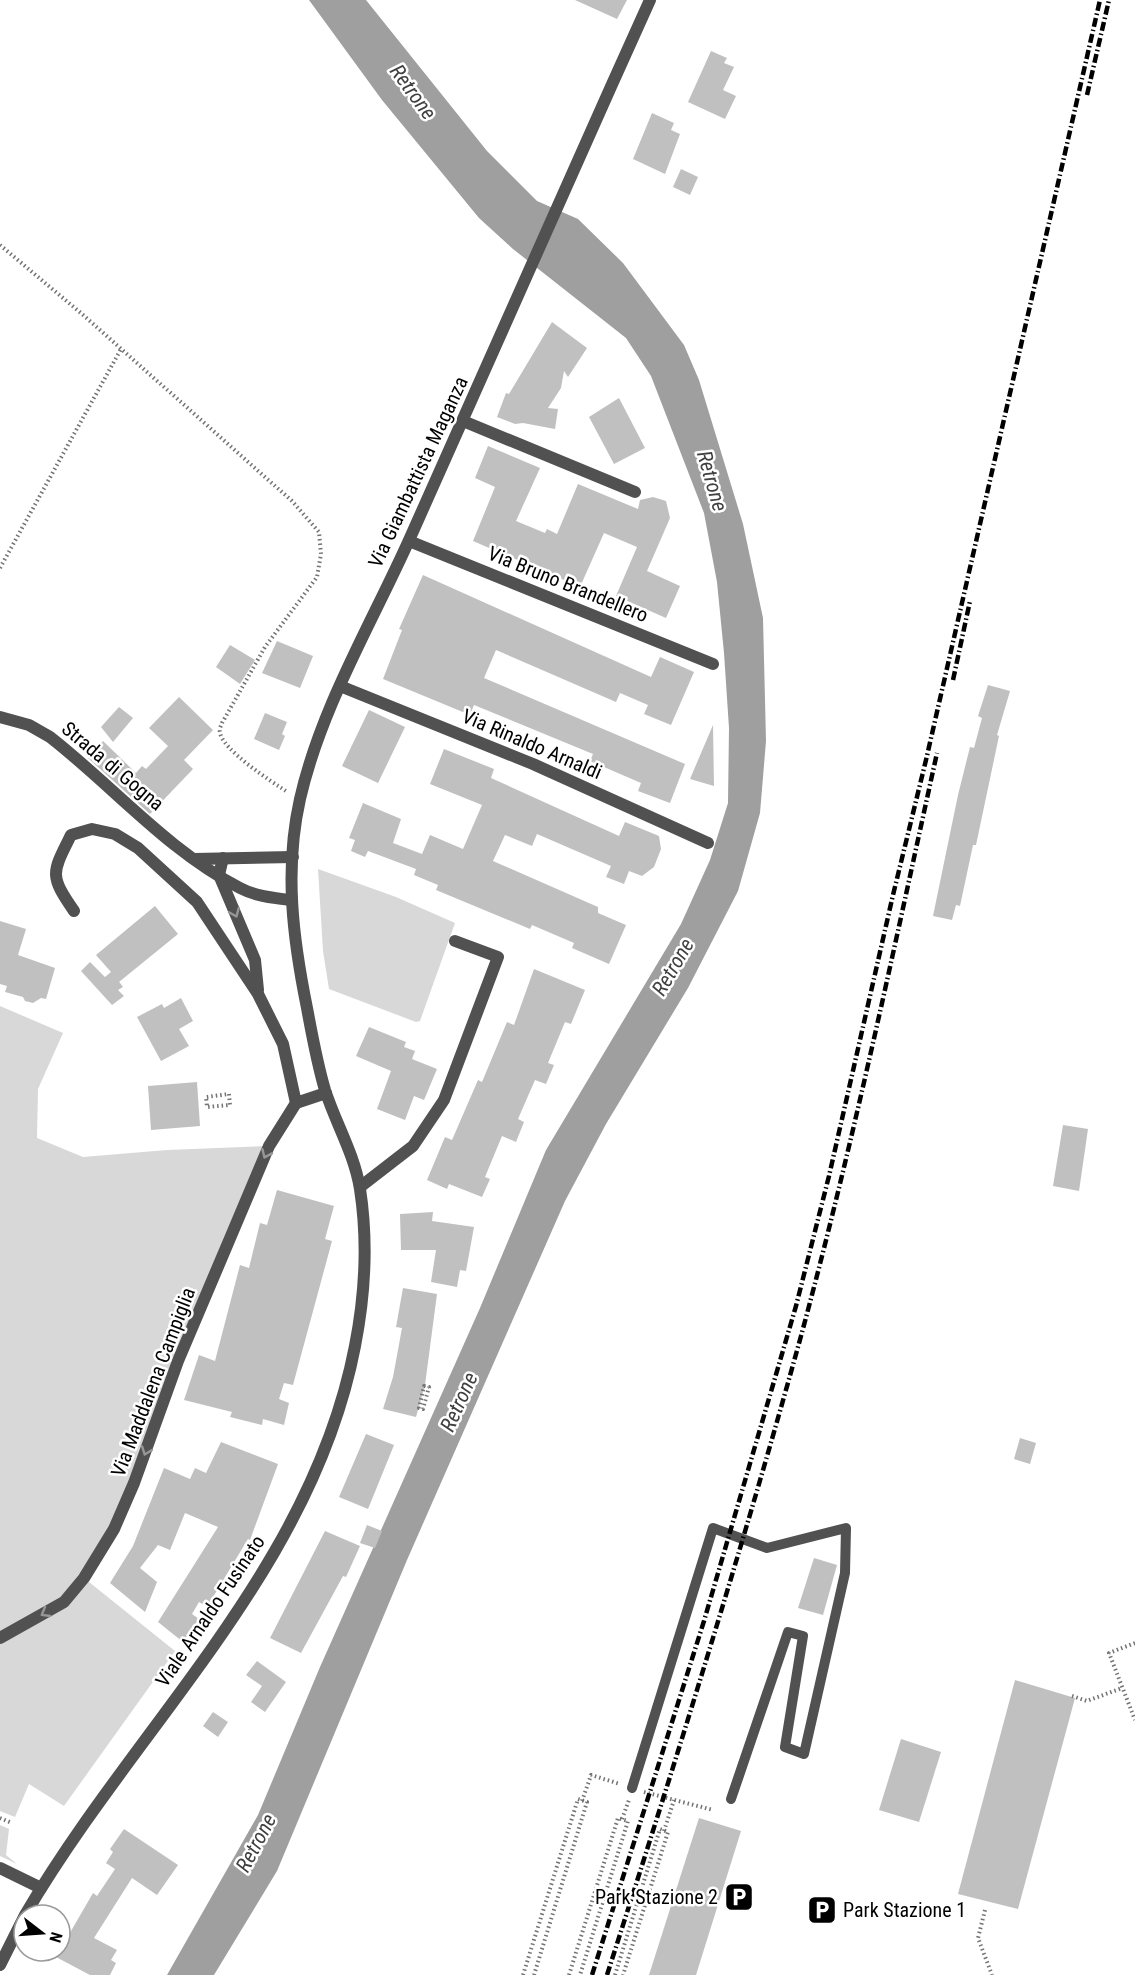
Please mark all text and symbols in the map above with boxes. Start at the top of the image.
water label: Retrone [385,60,441,124]
street label: Via Giambattista Maganza [363,373,473,571]
water label: Retrone [692,448,732,514]
street label: Via Bruno Brandellero [484,541,652,627]
street label: Via Rinaldo Arnaldi [458,704,606,784]
street label: Strada di Gogna [57,716,169,816]
one-way arrow [228,907,240,918]
water label: Retrone [647,934,699,1000]
one-way arrow [261,1147,273,1158]
street label: Via Maddalena Campiglia [106,1284,200,1480]
water label: Retrone [435,1369,483,1435]
one-way arrow [141,1445,153,1456]
street label: Viale Arnaldo Fusinato [150,1531,270,1691]
one-way arrow [40,1606,51,1617]
water label: Retrone [231,1810,281,1876]
parking icon: Park Stazione 2 [723,1881,755,1913]
place label: Park Stazione 2 [595,1885,718,1909]
parking icon: Park Stazione 1 [806,1894,838,1926]
place label: Park Stazione 1 [843,1898,966,1922]
north arrow [12,1903,72,1963]
text: N [45,1930,66,1945]

